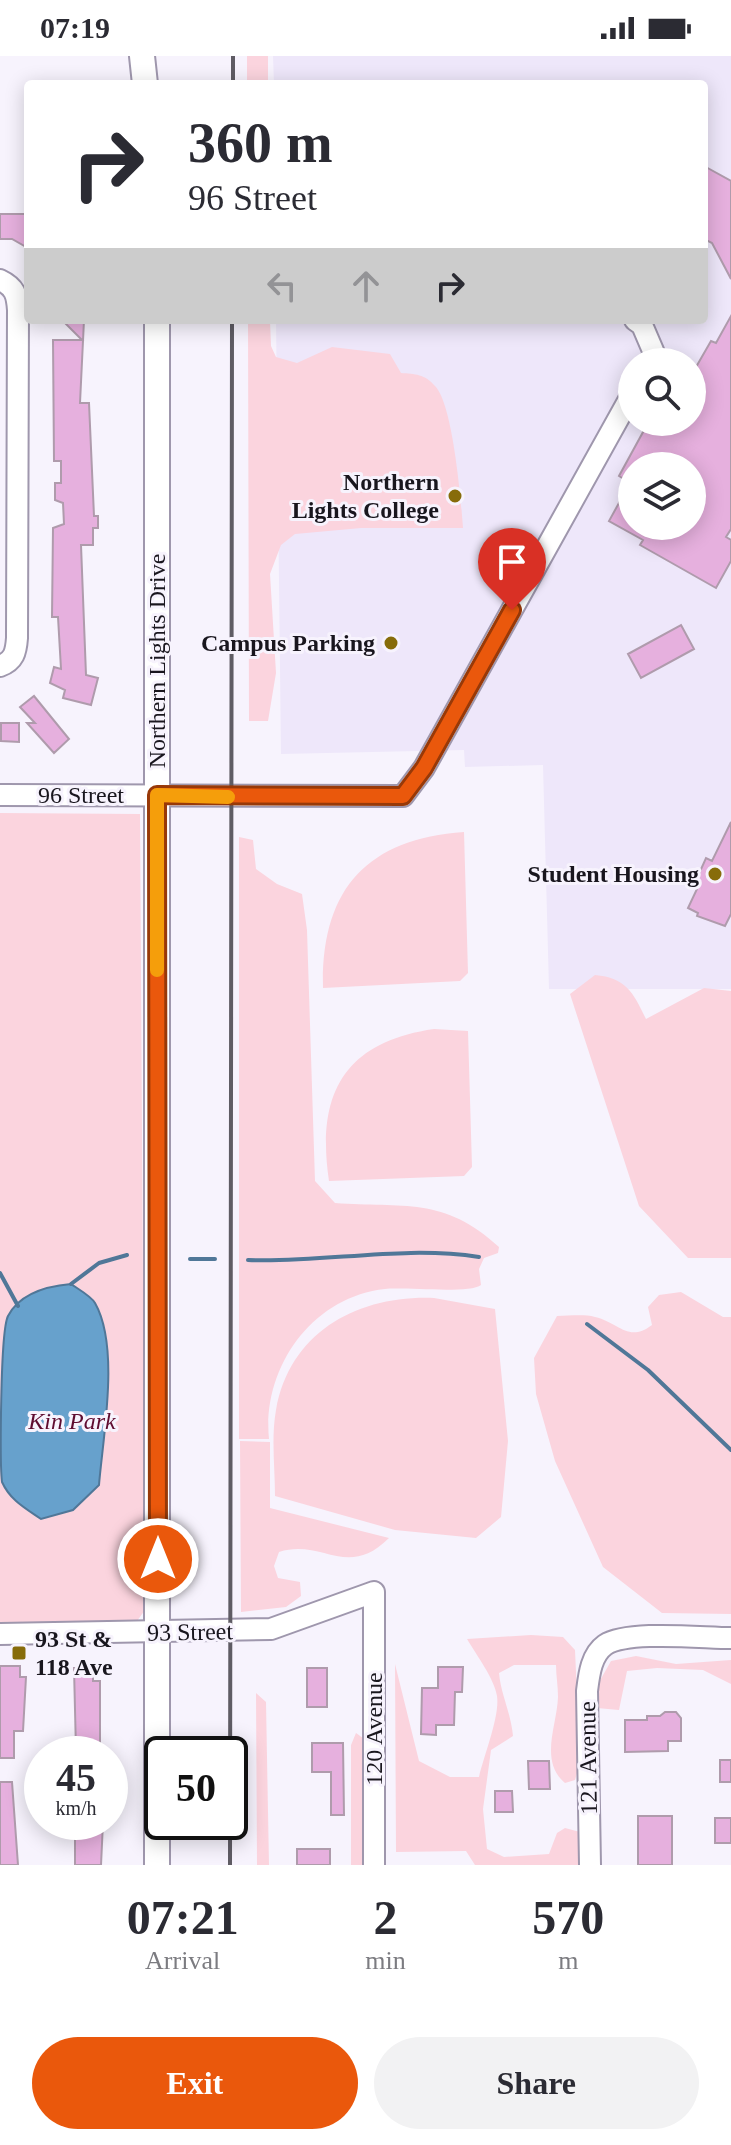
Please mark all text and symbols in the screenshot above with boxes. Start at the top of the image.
text: 07:19 [40,11,110,44]
icon: right [56,112,160,216]
text: 360 m [188,112,333,174]
text: 96 Street [188,178,317,218]
icon: left [260,264,304,308]
icon: ahead [344,264,388,308]
icon: right [428,264,472,308]
map controls [618,348,706,540]
button: search [618,348,706,436]
button: layers [618,452,706,540]
place label: Northern Lights College [292,469,439,523]
marker: Northern Lights College [446,487,464,505]
pin [478,528,546,610]
icon: arrive [490,540,534,584]
street label: Northern Lights Drive [144,554,170,768]
place label: Campus Parking [201,630,375,656]
marker: Campus Parking [382,634,400,652]
street label: 96 Street [38,782,124,808]
place label: Student Housing [528,861,699,887]
marker: Student Housing [706,865,724,883]
park label: Kin Park [27,1408,116,1434]
position arrow [116,1517,200,1601]
street label: 93 Street [147,1618,234,1646]
place label: 93 St & 118 Ave [35,1626,113,1680]
marker: 93 St & 118 Ave [10,1644,28,1662]
street label: 120 Avenue [361,1672,387,1786]
street label: 121 Avenue [574,1701,602,1815]
speed limit sign: 50 [144,1736,248,1840]
text: 45 [56,1755,96,1800]
text: km/h [55,1797,97,1819]
text: 07:21 [127,1891,239,1944]
text: 2 [373,1891,397,1944]
text: 570 [532,1891,604,1944]
text: Arrival [145,1946,220,1975]
text: min [365,1946,406,1975]
text: m [558,1946,578,1975]
button: Exit [32,2037,358,2129]
button: Share [374,2037,699,2129]

